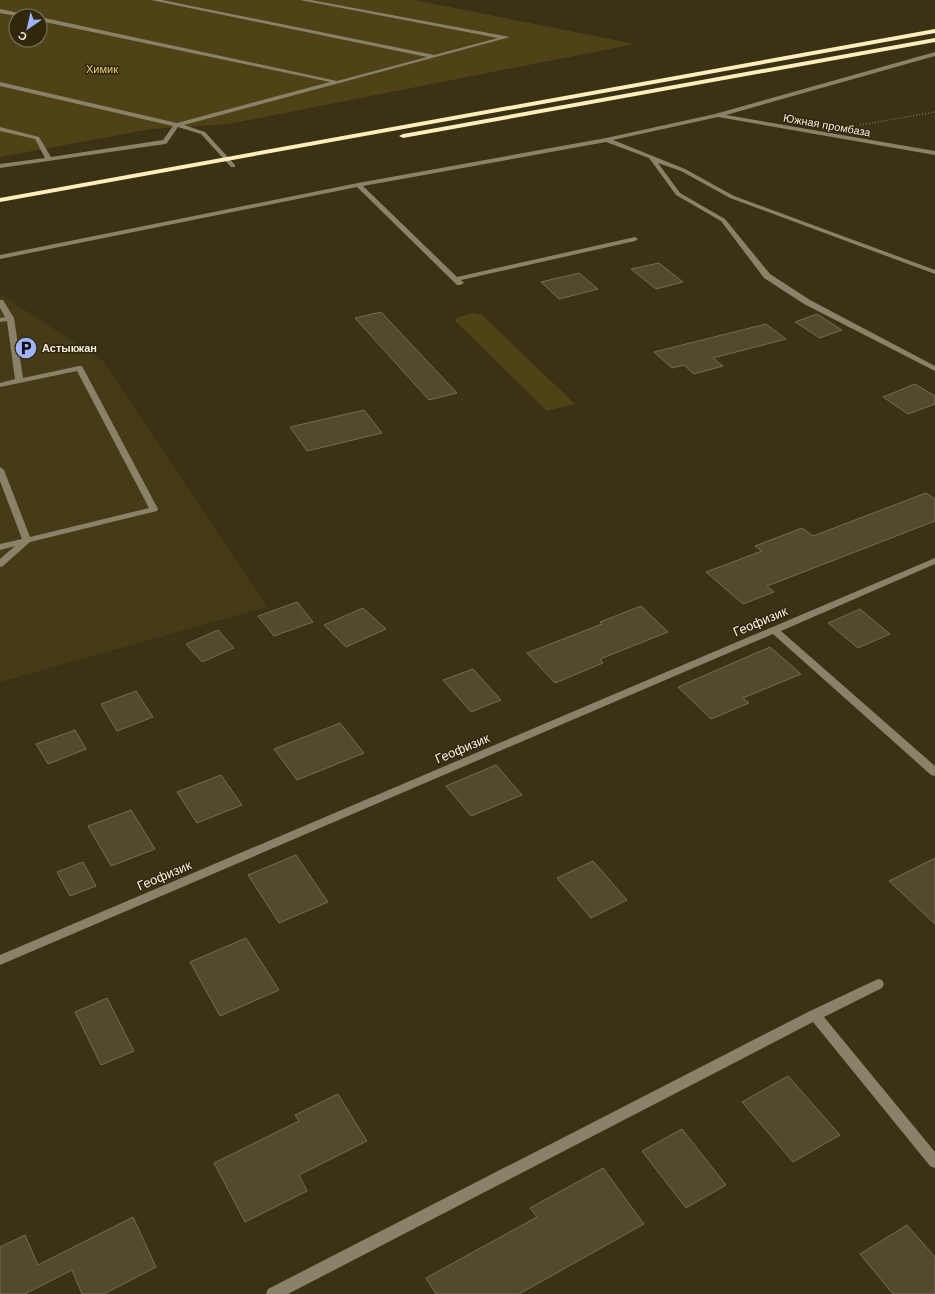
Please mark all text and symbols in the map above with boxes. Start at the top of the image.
north arrow [8,8,48,48]
text: С [16,29,29,43]
park label: Химик [86,63,118,75]
street label: Южная промбаза [782,111,872,139]
parking icon: Астыкжан [13,335,39,361]
place label: Астыкжан [42,342,97,354]
street label: Геофизик [731,603,790,640]
street label: Геофизик [433,730,492,767]
street label: Геофизик [135,857,194,894]

